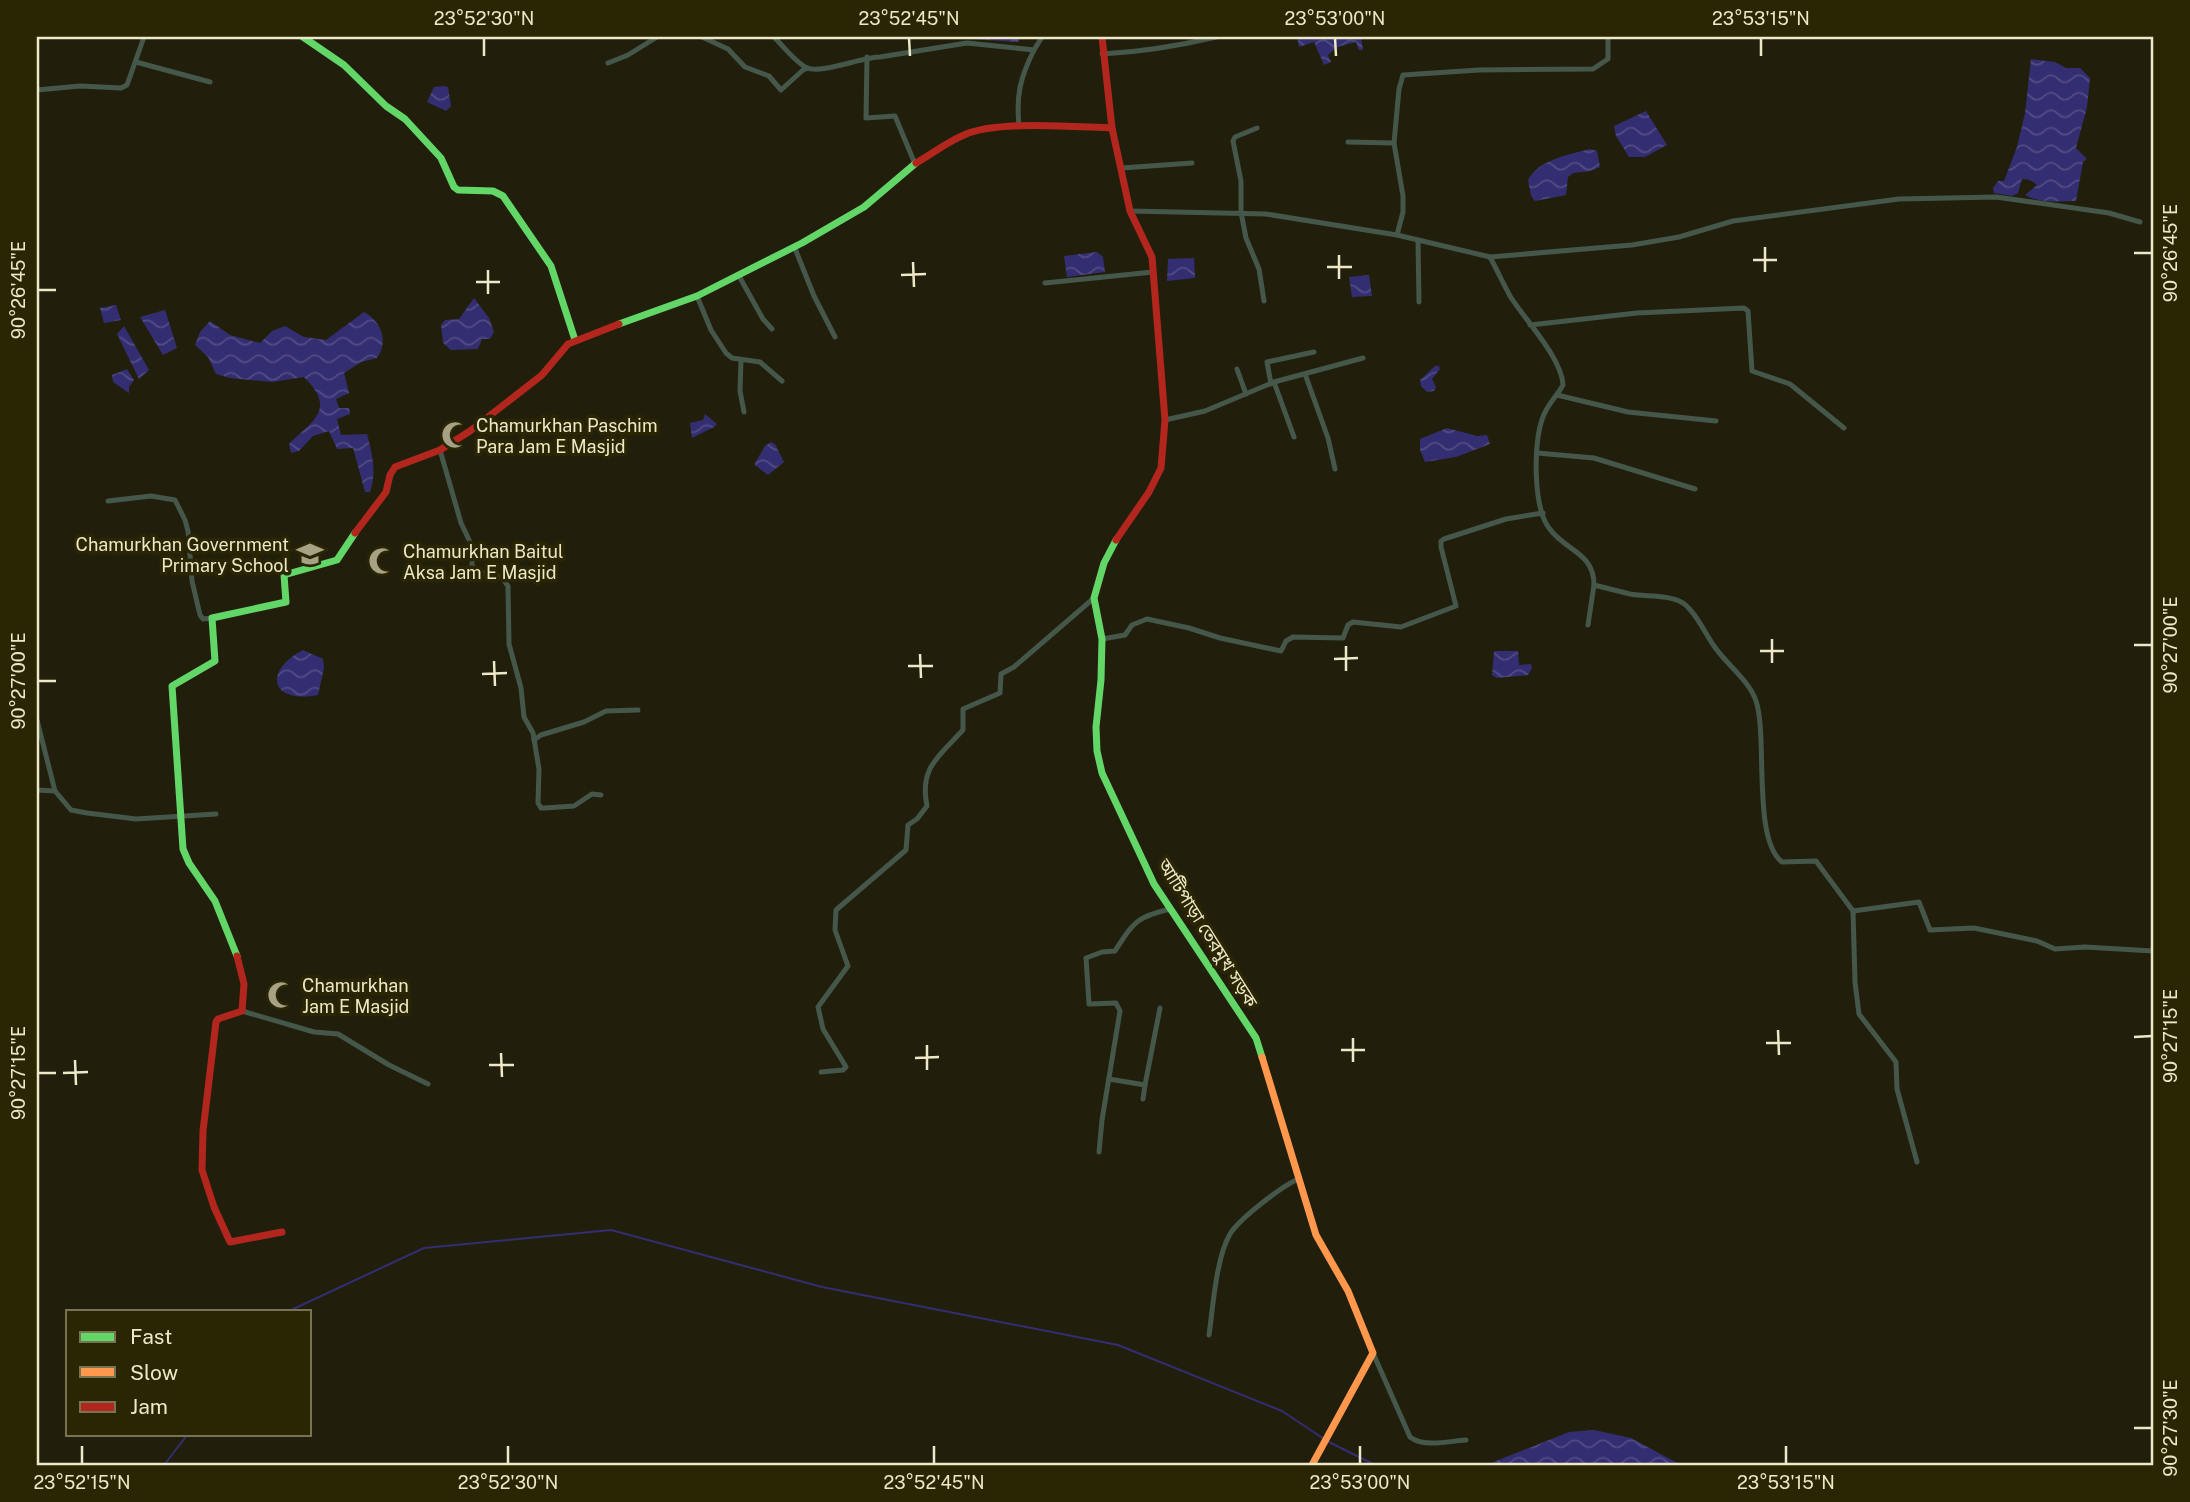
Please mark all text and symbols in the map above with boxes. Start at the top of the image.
text: 23°52'30"N [434,8,534,29]
text: 23°52'45"N [858,8,960,29]
text: 23°53'00"N [1285,8,1385,29]
text: 23°53'15"N [1712,8,1810,29]
text: 90°26'45"E [2160,204,2181,302]
text: 90°26'45"E [8,241,29,339]
place label: Chamurkhan Paschim Para Jam E Masjid [476,415,657,457]
mosque icon: Chamurkhan Paschim Para Jam E Masjid [440,420,470,450]
place label: Chamurkhan Government Primary School [75,534,289,576]
school or university icon: Chamurkhan Government Primary School [295,539,325,569]
place label: Chamurkhan Baitul Aksa Jam E Masjid [403,541,563,583]
mosque icon: Chamurkhan Baitul Aksa Jam E Masjid [367,546,397,576]
text: 90°27'00"E [2160,596,2181,694]
text: 90°27'00"E [8,632,29,730]
street label: আটিপাড়া তেরমুখ সড়ক [1152,854,1262,1012]
place label: Chamurkhan Jam E Masjid [302,975,409,1017]
mosque icon: Chamurkhan Jam E Masjid [266,980,296,1010]
text: 90°27'15"E [2160,989,2181,1083]
text: 90°27'15"E [8,1026,29,1120]
legend [66,1310,312,1436]
text: Fast [130,1324,172,1349]
text: Slow [130,1360,178,1385]
text: 90°27'30"E [2160,1379,2181,1477]
text: Jam [130,1394,168,1419]
text: 23°52'15"N [33,1472,131,1493]
text: 23°52'30"N [458,1472,558,1493]
text: 23°52'45"N [883,1472,985,1493]
text: 23°53'00"N [1310,1472,1410,1493]
text: 23°53'15"N [1737,1472,1835,1493]

